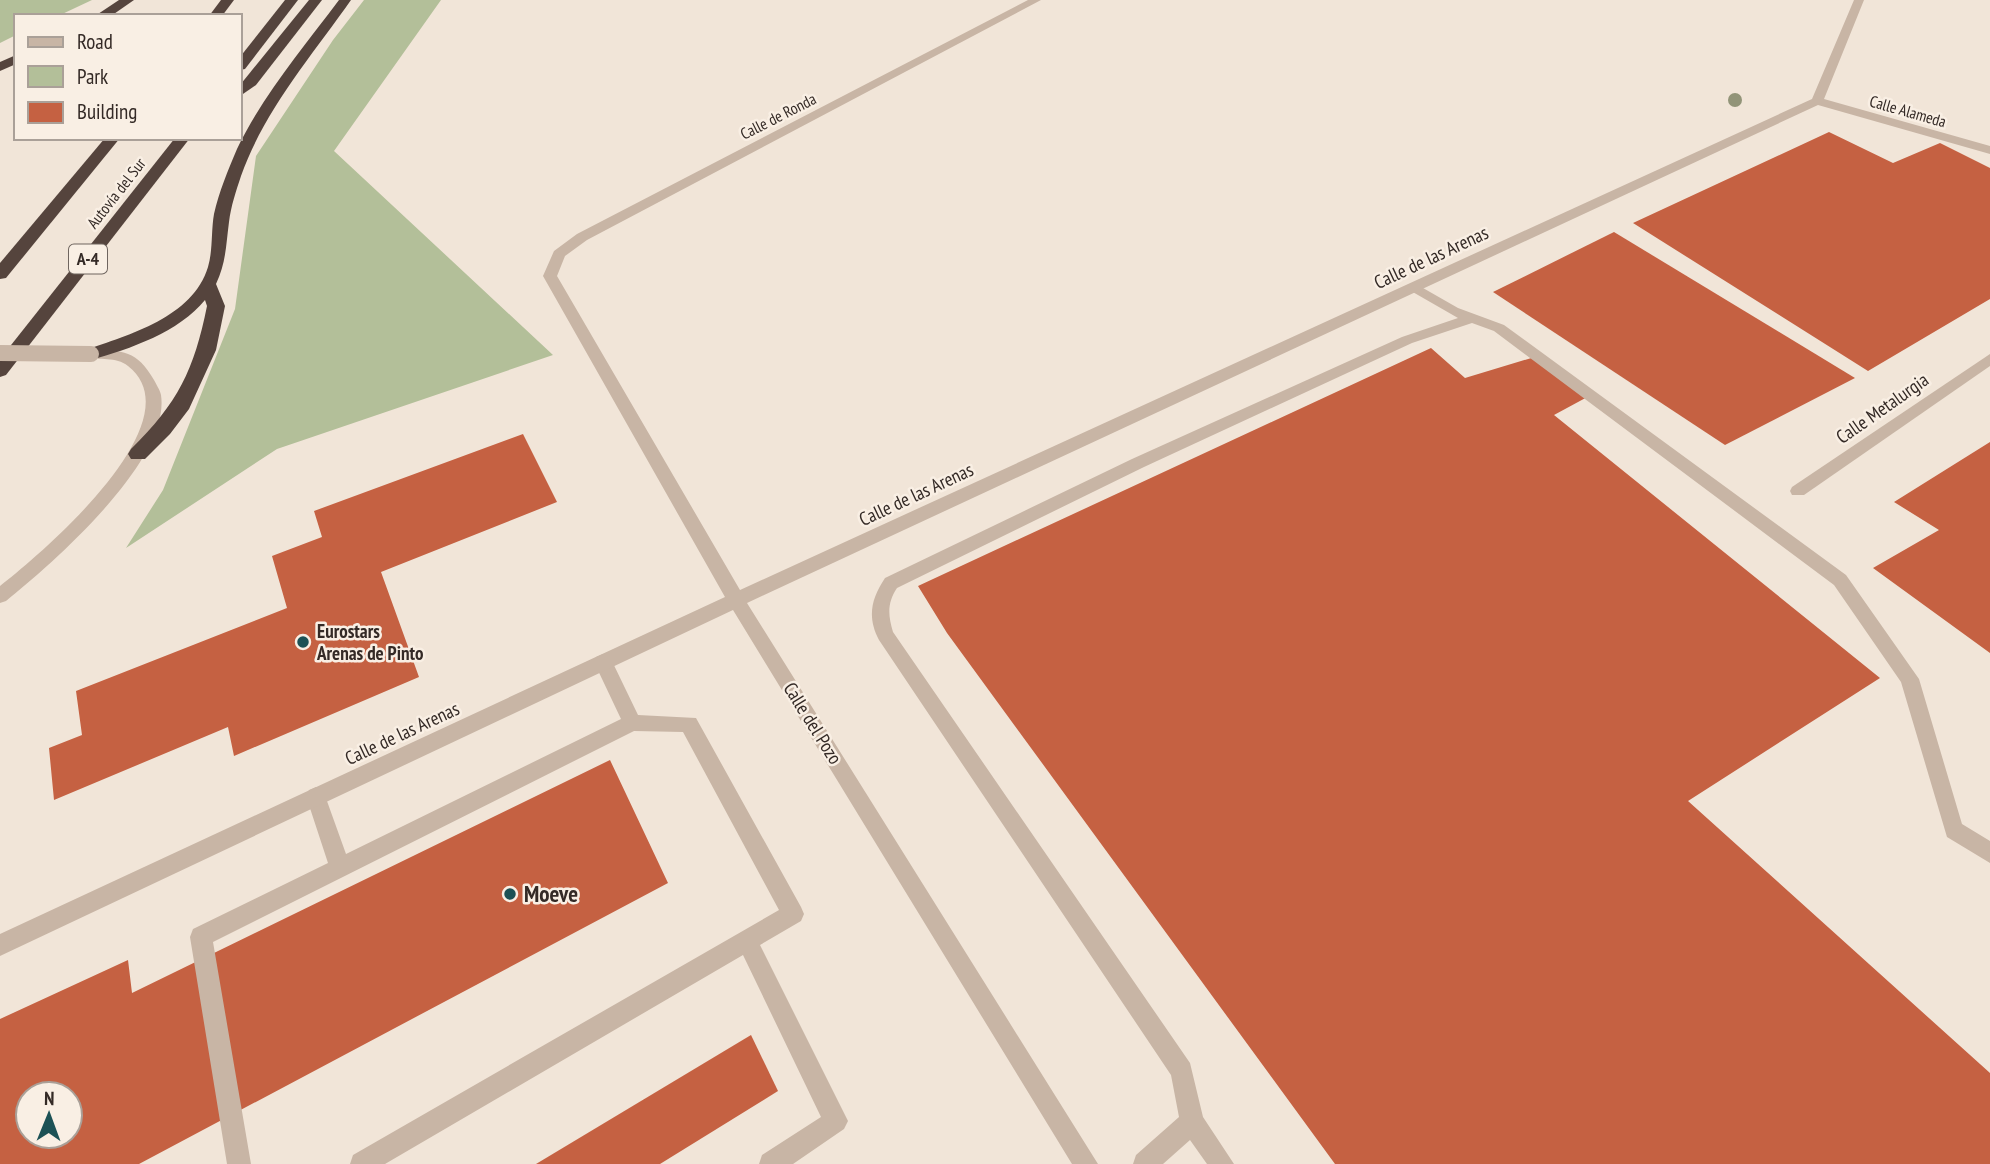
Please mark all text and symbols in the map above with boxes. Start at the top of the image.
legend [14,14,242,140]
text: Road [77,28,113,55]
text: Park [77,63,108,90]
street label: Calle de Ronda [737,88,819,144]
street label: Calle Alameda [1867,91,1949,131]
text: Building [77,98,137,125]
street label: Autovía del Sur [82,153,150,232]
street label: Calle de las Arenas [1370,220,1492,294]
road number: A-4 [69,244,107,274]
street label: Calle Metalurgia [1831,367,1933,449]
street label: Calle de las Arenas [855,457,977,531]
place label: Eurostars Arenas de Pinto [316,619,423,665]
marker: Eurostars Arenas de Pinto [295,634,311,650]
street label: Calle del Pozo [778,678,848,768]
street label: Calle de las Arenas [341,696,463,770]
place label: Moeve [524,879,578,908]
marker: Moeve [502,886,518,902]
north arrow [14,1080,84,1150]
text: N [44,1086,55,1110]

